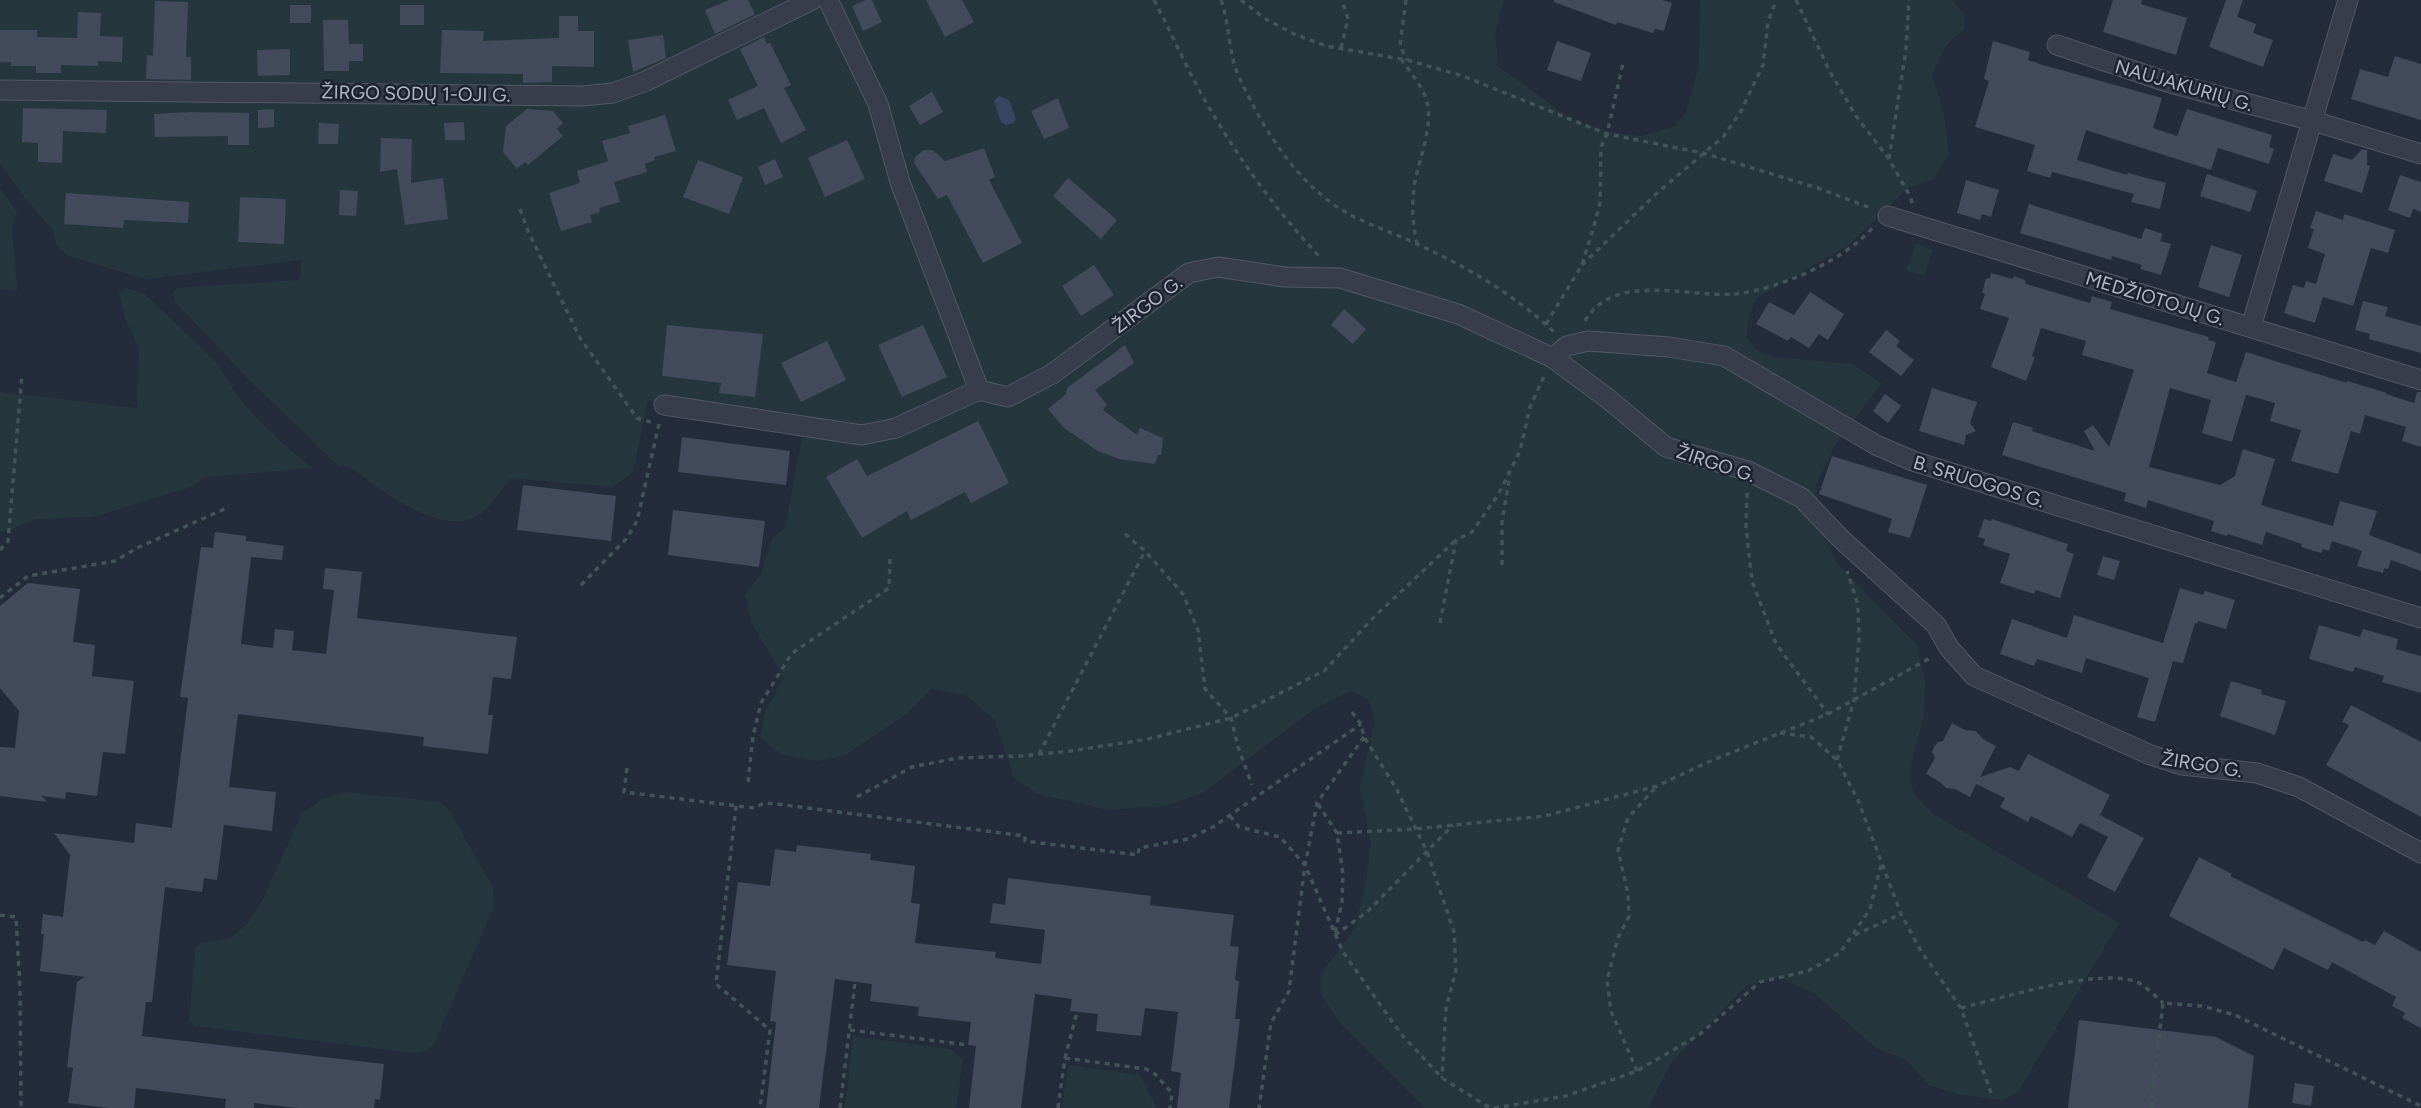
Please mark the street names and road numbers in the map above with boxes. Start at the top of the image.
street label: NAUJAKURIŲ G. [2112,55,2255,116]
street label: ŽIRGO SODŲ 1-OJI G. [321,80,511,107]
street label: MEDŽIOTOJŲ G. [2083,266,2227,331]
street label: ŽIRGO G. [1108,271,1187,338]
street label: ŽIRGO G. [1674,440,1758,487]
street label: B. SRUOGOS G. [1910,451,2047,512]
street label: ŽIRGO G. [2160,747,2244,782]

